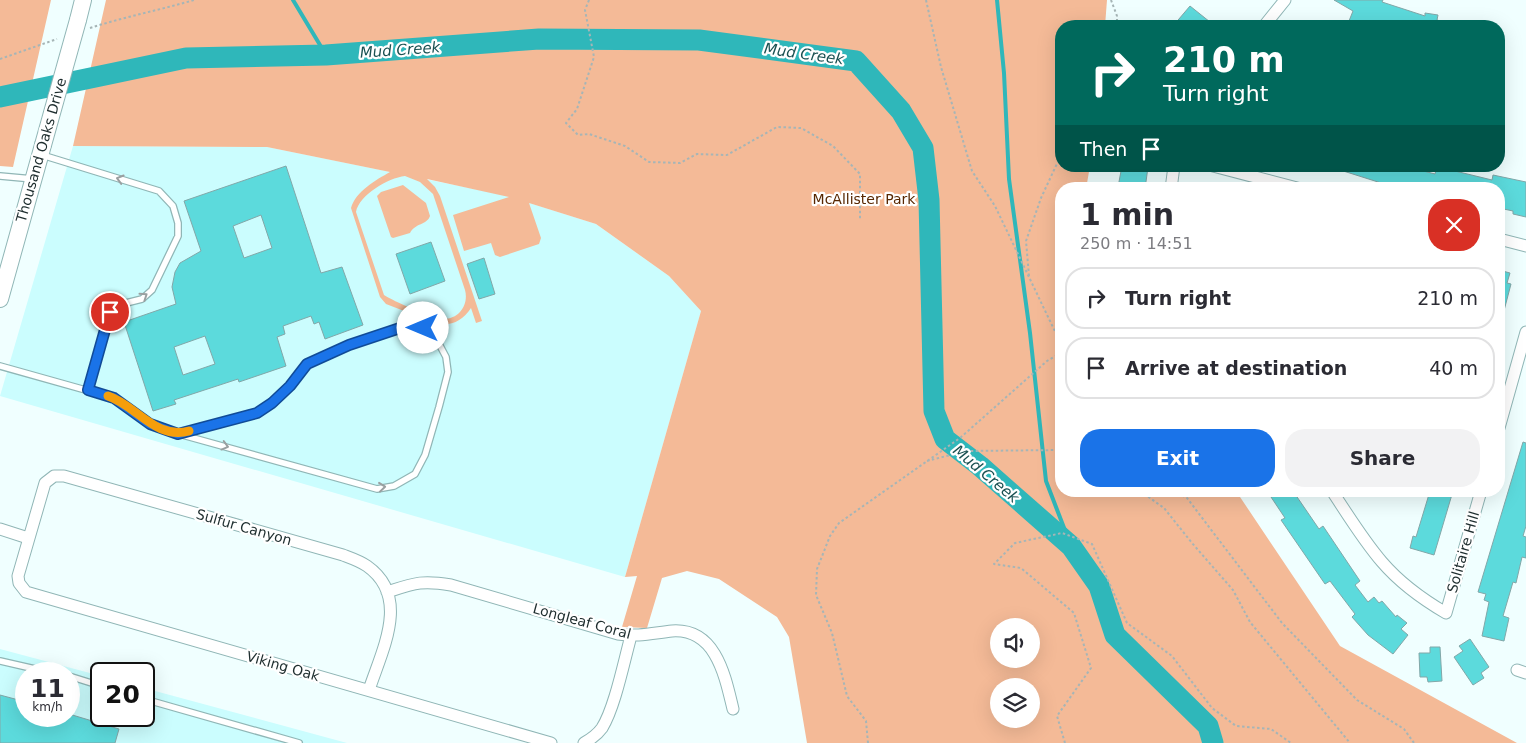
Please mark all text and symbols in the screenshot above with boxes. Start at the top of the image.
water label: Mud Creek [359,38,442,62]
water label: Mud Creek [763,39,846,69]
icon: right [1080,40,1145,105]
text: 210 m [1163,40,1285,80]
street label: Thousand Oaks Drive [12,76,69,225]
text: Turn right [1163,81,1268,106]
icon: arrive [1137,135,1165,163]
text: Then [1080,138,1127,160]
one-way arrow [116,175,124,185]
park label: McAllister Park [813,191,916,207]
text: 1 min [1080,197,1174,232]
button: close [1428,199,1480,251]
text: 250 m · 14:51 [1080,234,1193,253]
icon: right [1082,284,1110,312]
text: Turn right [1125,287,1231,309]
text: 210 m [1417,287,1478,309]
pin [89,291,131,333]
one-way arrow [139,292,148,302]
icon: arrive [96,298,124,326]
position arrow [396,301,448,353]
icon: arrive [1082,354,1110,382]
text: Arrive at destination [1125,357,1347,379]
text: 40 m [1429,357,1478,379]
button: Exit [1080,429,1275,487]
button: Share [1285,429,1480,487]
one-way arrow [221,441,229,451]
water label: Mud Creek [949,441,1024,508]
one-way arrow [378,482,386,493]
street label: Sulfur Canyon [194,506,294,548]
street label: Solitaire Hill [1444,509,1482,595]
street label: Longleaf Coral [531,600,633,642]
map controls [990,618,1040,728]
button: sound [990,618,1040,668]
street label: Viking Oak [245,648,322,684]
speed limit sign: 20 [90,662,155,727]
text: 11 [30,674,65,703]
button: layers [990,678,1040,728]
text: km/h [32,700,63,714]

